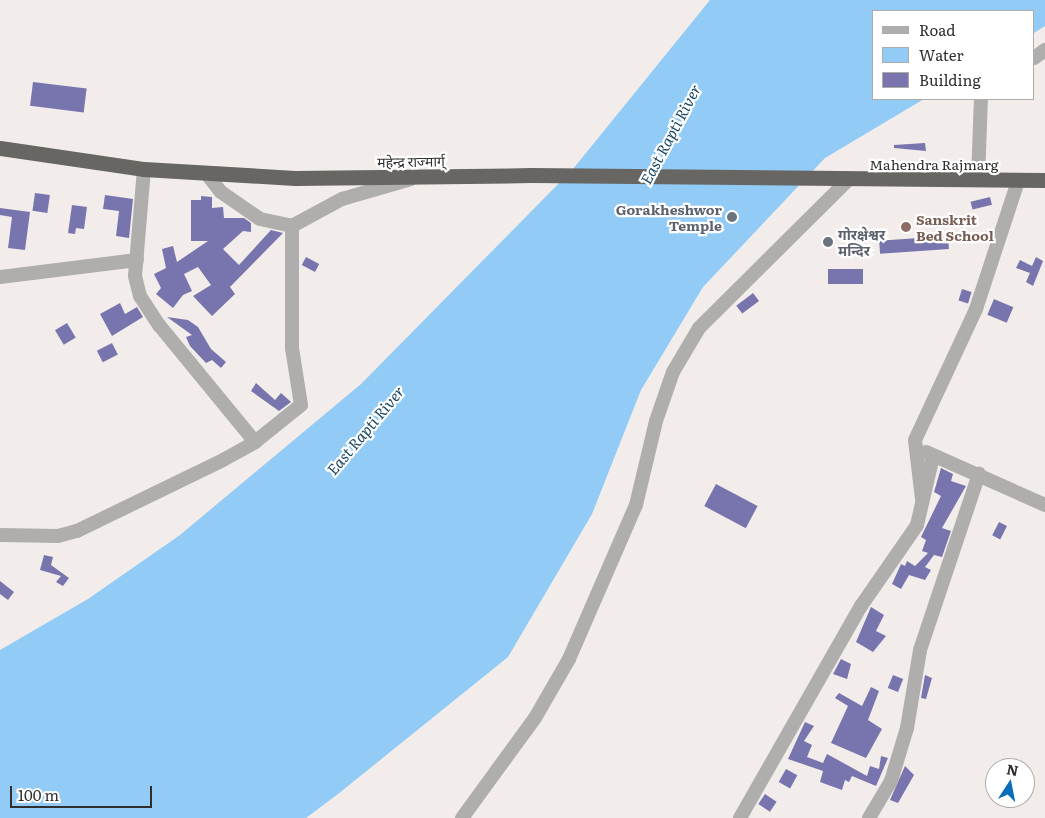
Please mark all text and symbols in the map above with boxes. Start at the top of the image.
legend [872,10,1035,100]
text: Road [919,18,955,41]
text: Water [919,43,964,66]
text: Building [919,68,981,91]
water label: East Rapti River [636,81,704,187]
street label: महेन्द्र राज्मार्ग् [377,152,445,170]
street label: Mahendra Rajmarg [869,156,999,172]
place label: Gorakheshwor Temple [616,201,722,233]
marker: Gorakheshwor Temple [726,211,738,223]
place label: Sanskrit Bed School [916,211,994,243]
marker: Sanskrit Bed School [900,221,912,233]
place label: गोरक्षेश्वर मन्दिर [838,226,885,258]
marker: गोरक्षेश्वर मन्दिर [822,236,834,248]
water label: East Rapti River [323,382,407,478]
north arrow [985,758,1035,808]
text: N [1005,758,1020,780]
scale bar [12,776,155,808]
text: 100 m [18,783,59,806]

